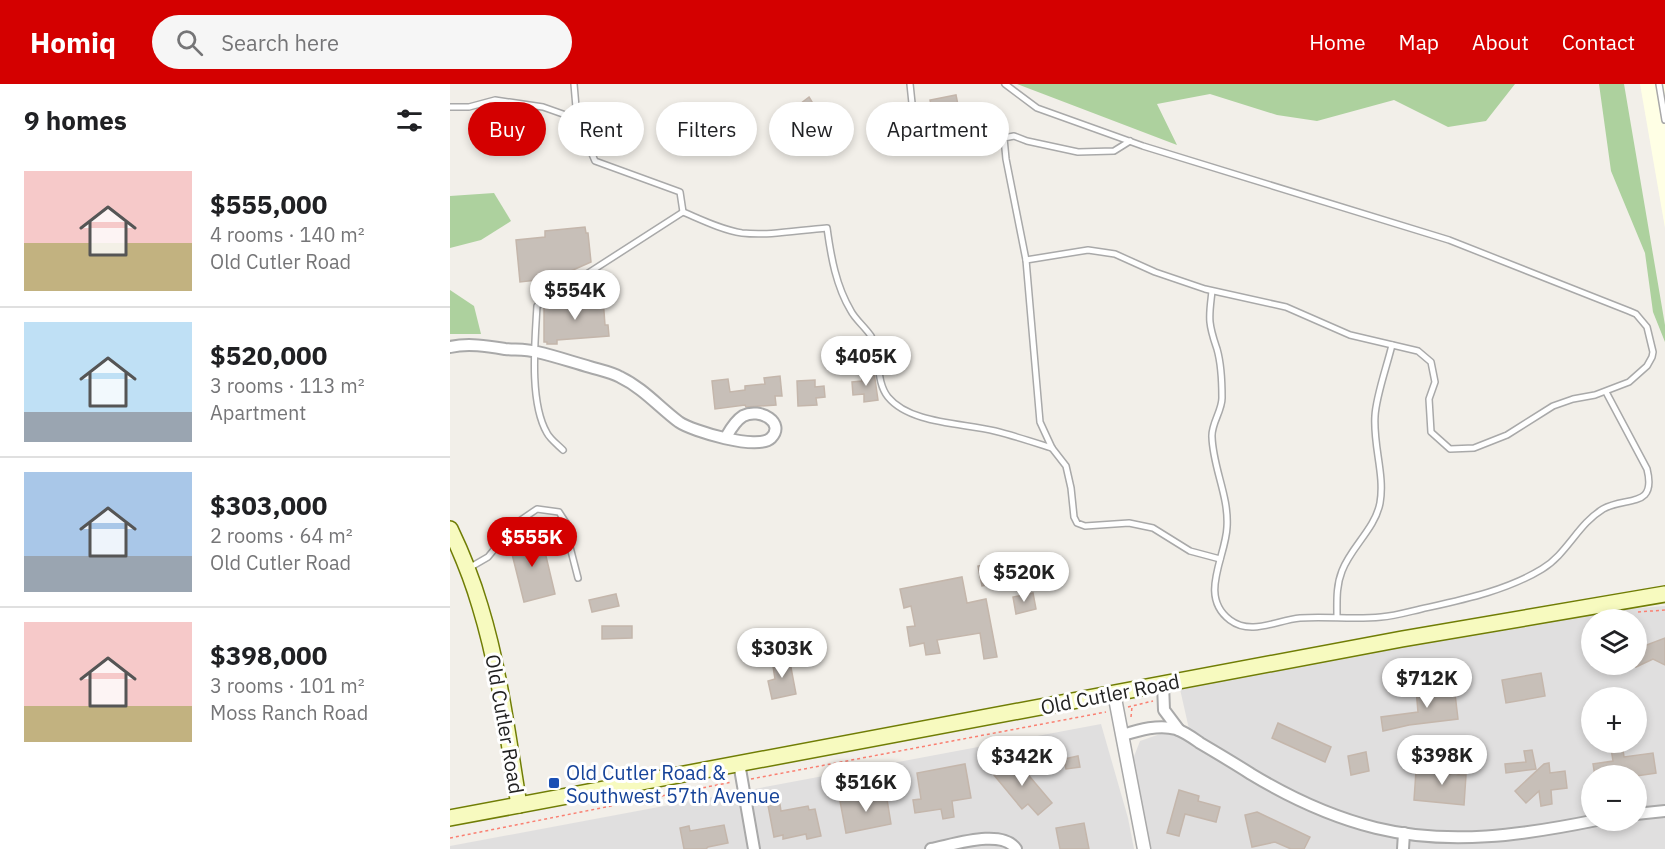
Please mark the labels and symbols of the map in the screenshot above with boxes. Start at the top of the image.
pin: $554K [533,270,617,321]
pin: $405K [824,336,908,387]
pin: $555K [490,517,574,568]
pin: $520K [982,552,1066,603]
pin: $303K [740,628,824,679]
street label: Old Cutler Road [479,652,531,796]
pin: $712K [1385,658,1469,709]
street label: Old Cutler Road [1038,667,1182,721]
pin: $398K [1400,735,1484,786]
pin: $342K [980,736,1064,787]
place label: Old Cutler Road & Southwest 57th Avenue [566,759,780,809]
pin: $516K [824,762,908,813]
marker: Old Cutler Road & Southwest 57th Avenue [547,776,561,790]

